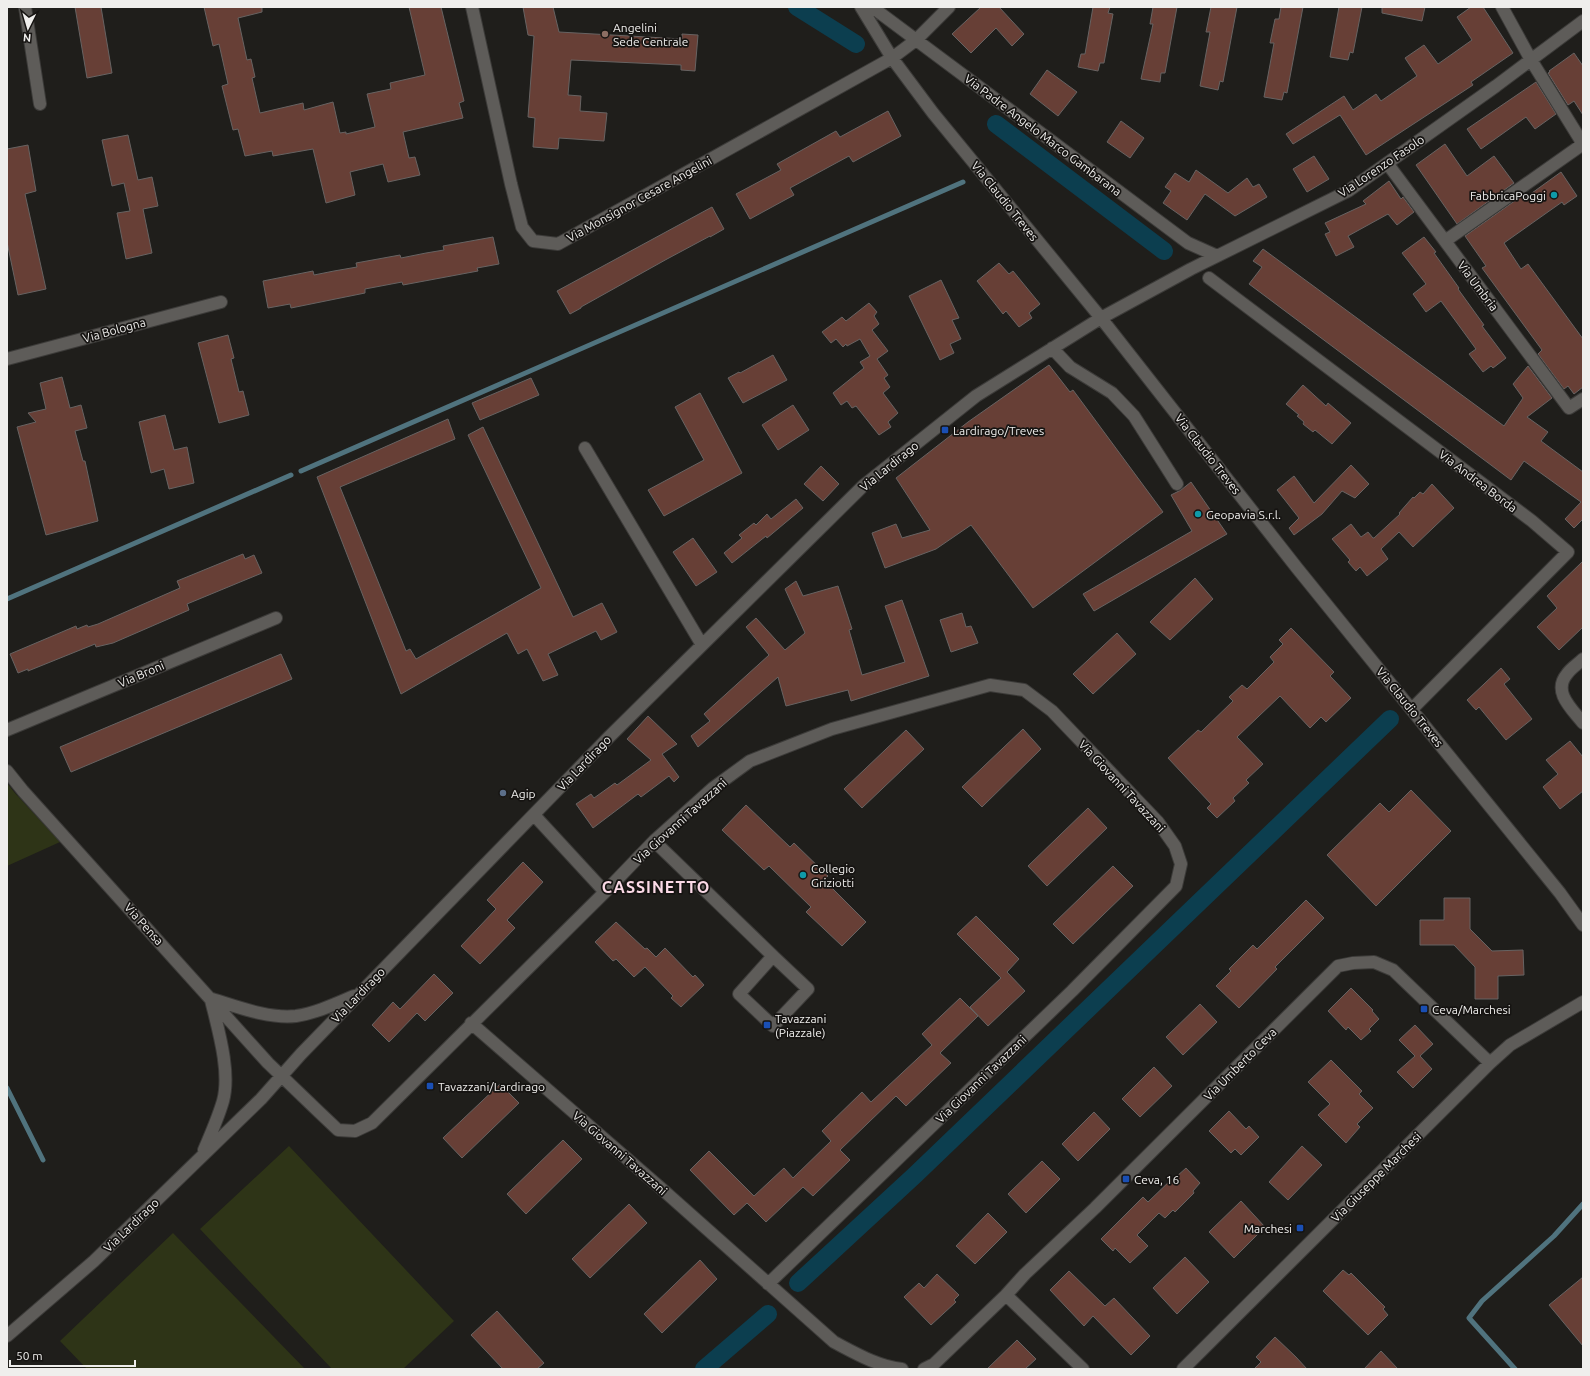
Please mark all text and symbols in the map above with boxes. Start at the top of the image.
north arrow [8,8,48,48]
place label: Angelini Sede Centrale [613,21,688,48]
marker: Angelini Sede Centrale [600,29,610,39]
text: N [23,32,32,44]
street label: Via Padre Angelo Marco Gambarana [962,72,1124,198]
street label: Via Lorenzo Fasolo [1336,132,1426,200]
street label: Via Monsignor Cesare Angelini [564,154,714,244]
street label: Via Claudio Treves [969,159,1041,243]
place label: FabbricaPoggi [1470,189,1546,202]
marker: FabbricaPoggi [1549,190,1559,200]
street label: Via Umbria [1455,259,1501,313]
street label: Via Bologna [81,315,147,345]
street label: Via Claudio Treves [1173,411,1243,497]
place label: Lardirago/Treves [953,424,1044,437]
marker: Lardirago/Treves [940,425,950,435]
street label: Via Lardirago [857,439,921,493]
street label: Via Andrea Borda [1437,448,1519,514]
place label: Geopavia S.r.l. [1206,508,1281,521]
marker: Geopavia S.r.l. [1193,509,1203,519]
street label: Via Broni [116,658,166,690]
street label: Via Claudio Treves [1374,665,1446,749]
street label: Via Lardirago [555,733,613,793]
street label: Via Giovanni Tavazzani [1076,738,1168,835]
street label: Via Giovanni Tavazzani [631,776,729,866]
place label: Agip [511,787,536,800]
marker: Agip [498,788,508,798]
place label: Collegio Griziotti [811,862,855,889]
marker: Collegio Griziotti [798,870,808,880]
district label: CASSINETTO [602,878,710,896]
street label: Via Pensa [122,900,166,948]
street label: Via Lardirago [329,965,387,1025]
place label: Ceva/Marchesi [1432,1003,1511,1016]
marker: Ceva/Marchesi [1419,1004,1429,1014]
place label: Tavazzani (Piazzale) [775,1012,826,1040]
marker: Tavazzani (Piazzale) [762,1020,772,1030]
street label: Via Umberto Ceva [1201,1025,1279,1103]
street label: Via Giovanni Tavazzani [933,1032,1029,1126]
place label: Tavazzani/Lardirago [438,1080,545,1093]
marker: Tavazzani/Lardirago [425,1081,435,1091]
street label: Via Giovanni Tavazzani [570,1109,670,1197]
street label: Via Giuseppe Marchesi [1329,1130,1423,1224]
place label: Ceva, 16 [1134,1173,1179,1186]
marker: Ceva, 16 [1121,1174,1131,1184]
street label: Via Lardirago [101,1196,161,1254]
place label: Marchesi [1244,1222,1292,1235]
marker: Marchesi [1295,1223,1305,1233]
scale bar [10,1342,135,1368]
text: 50 m [16,1349,43,1362]

